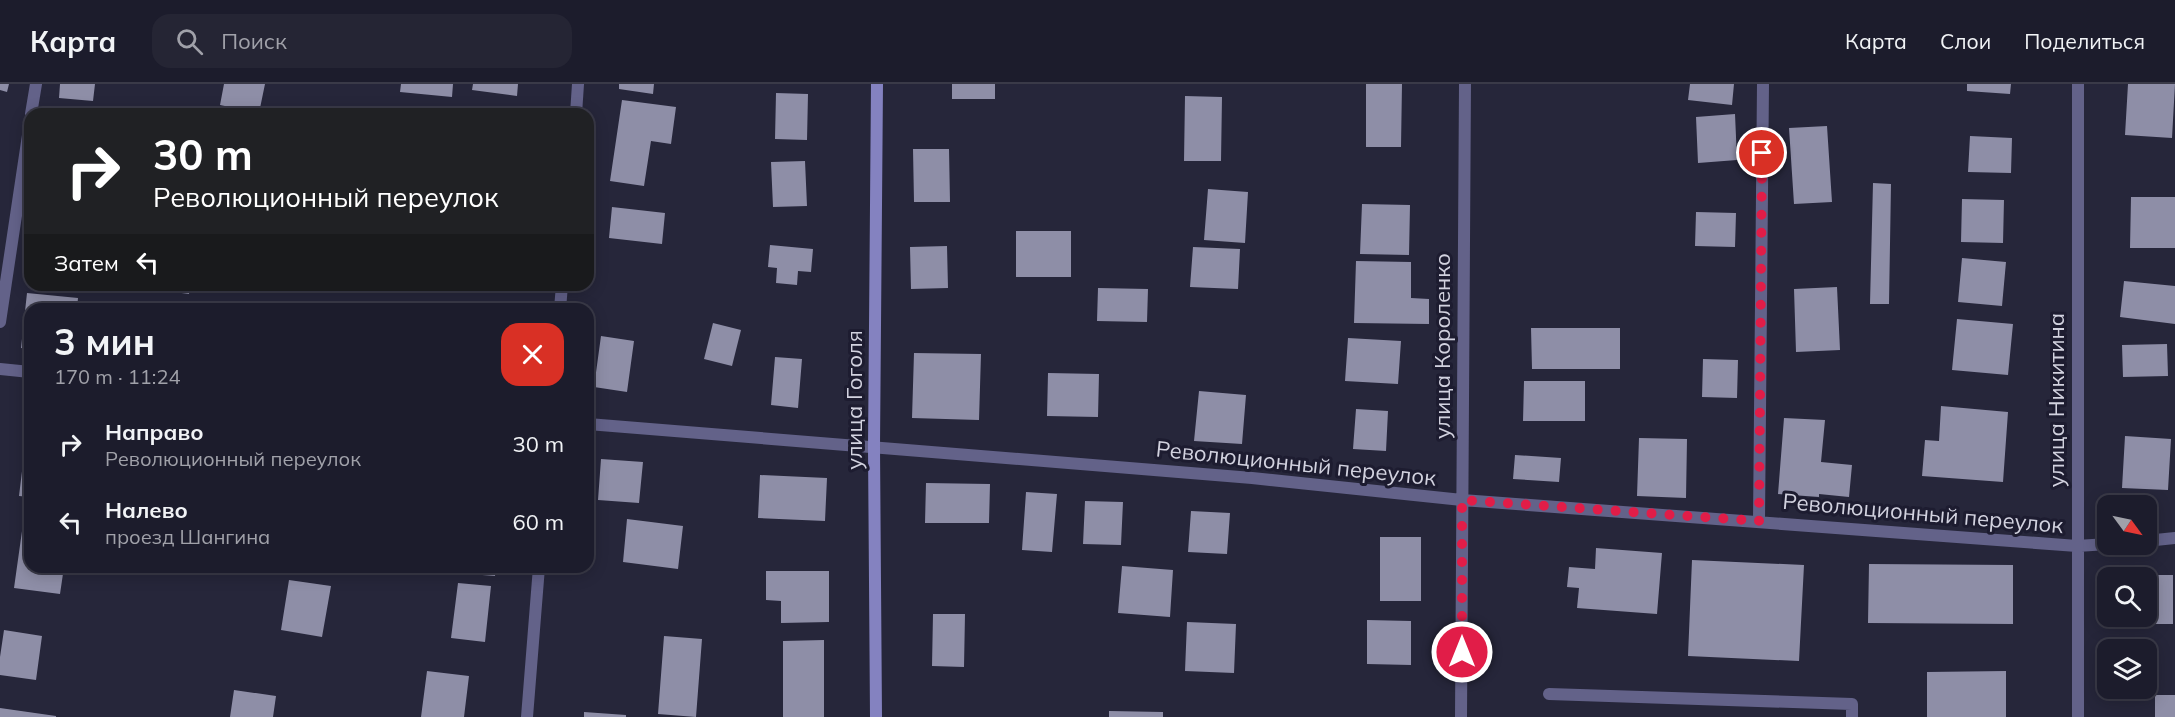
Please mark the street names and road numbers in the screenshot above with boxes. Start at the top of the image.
street label: улица Короленко [1428,253,1456,439]
street label: улица Никитина [2042,313,2070,487]
street label: улица Гоголя [840,330,868,470]
street label: Революционный переулок [1155,434,1438,492]
street label: Революционный переулок [1782,487,2065,539]

